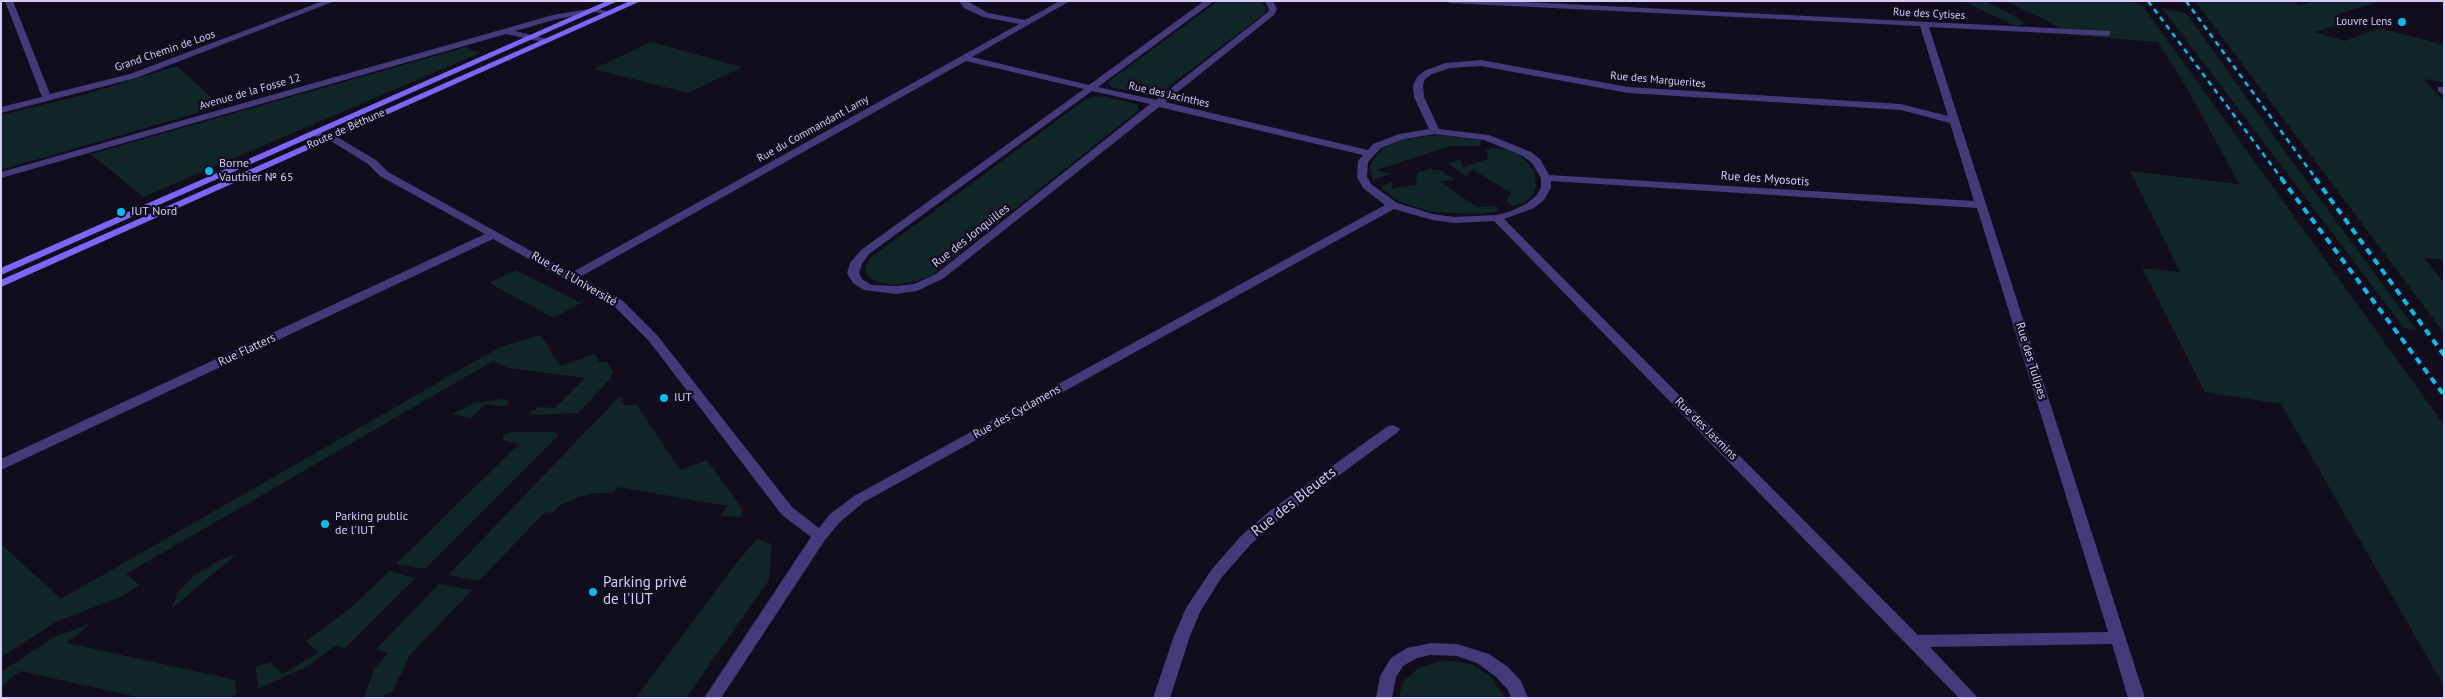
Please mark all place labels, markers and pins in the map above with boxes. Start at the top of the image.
place label: Louvre Lens [2336,15,2392,29]
marker: Louvre Lens [2396,16,2408,28]
place label: Borne Vauthier № 65 [219,157,293,185]
marker: Borne Vauthier № 65 [203,165,215,177]
place label: IUT Nord [131,205,177,219]
marker: IUT Nord [115,206,127,218]
place label: IUT [674,391,692,405]
marker: IUT [658,392,670,404]
place label: Parking public de l'IUT [335,510,408,538]
marker: Parking public de l'IUT [319,518,331,530]
place label: Parking privé de l'IUT [603,574,687,609]
marker: Parking privé de l'IUT [587,586,599,598]

